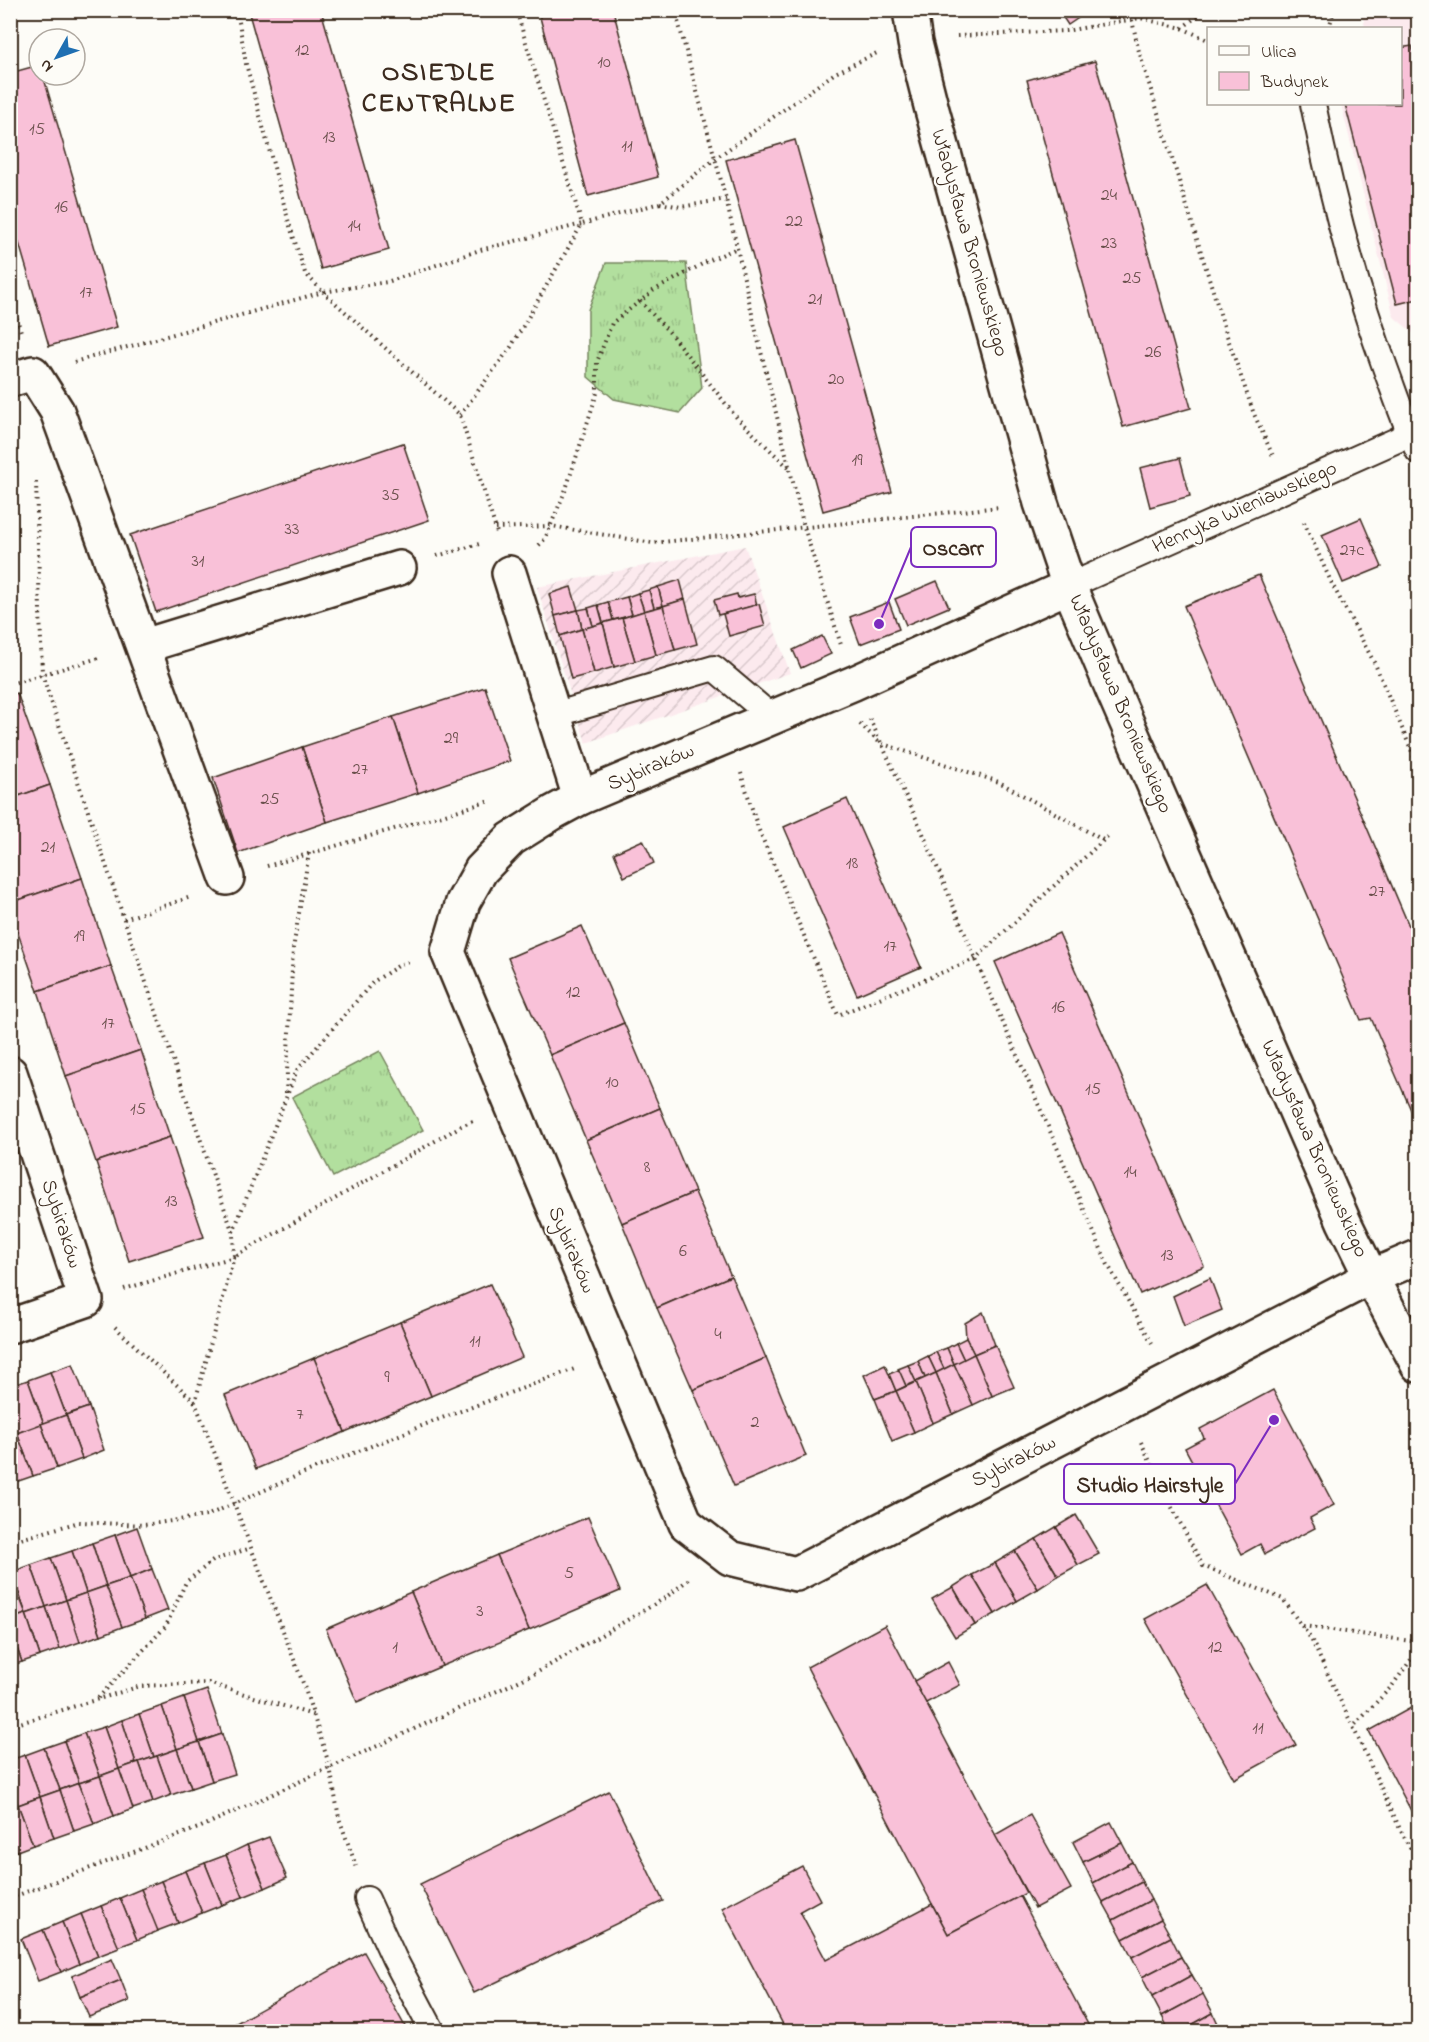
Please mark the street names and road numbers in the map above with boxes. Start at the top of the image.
street label: Władysława Broniewskiego [920,126,1016,361]
street label: Henryka Wieniawskiego [1148,454,1343,564]
street label: Władysława Broniewskiego [1058,590,1180,819]
street label: Sybiraków [603,736,700,802]
street label: Władysława Broniewskiego [1251,1035,1376,1263]
street label: Sybiraków [31,1176,89,1273]
street label: Sybiraków [537,1202,603,1299]
street label: Sybiraków [966,1428,1063,1498]

